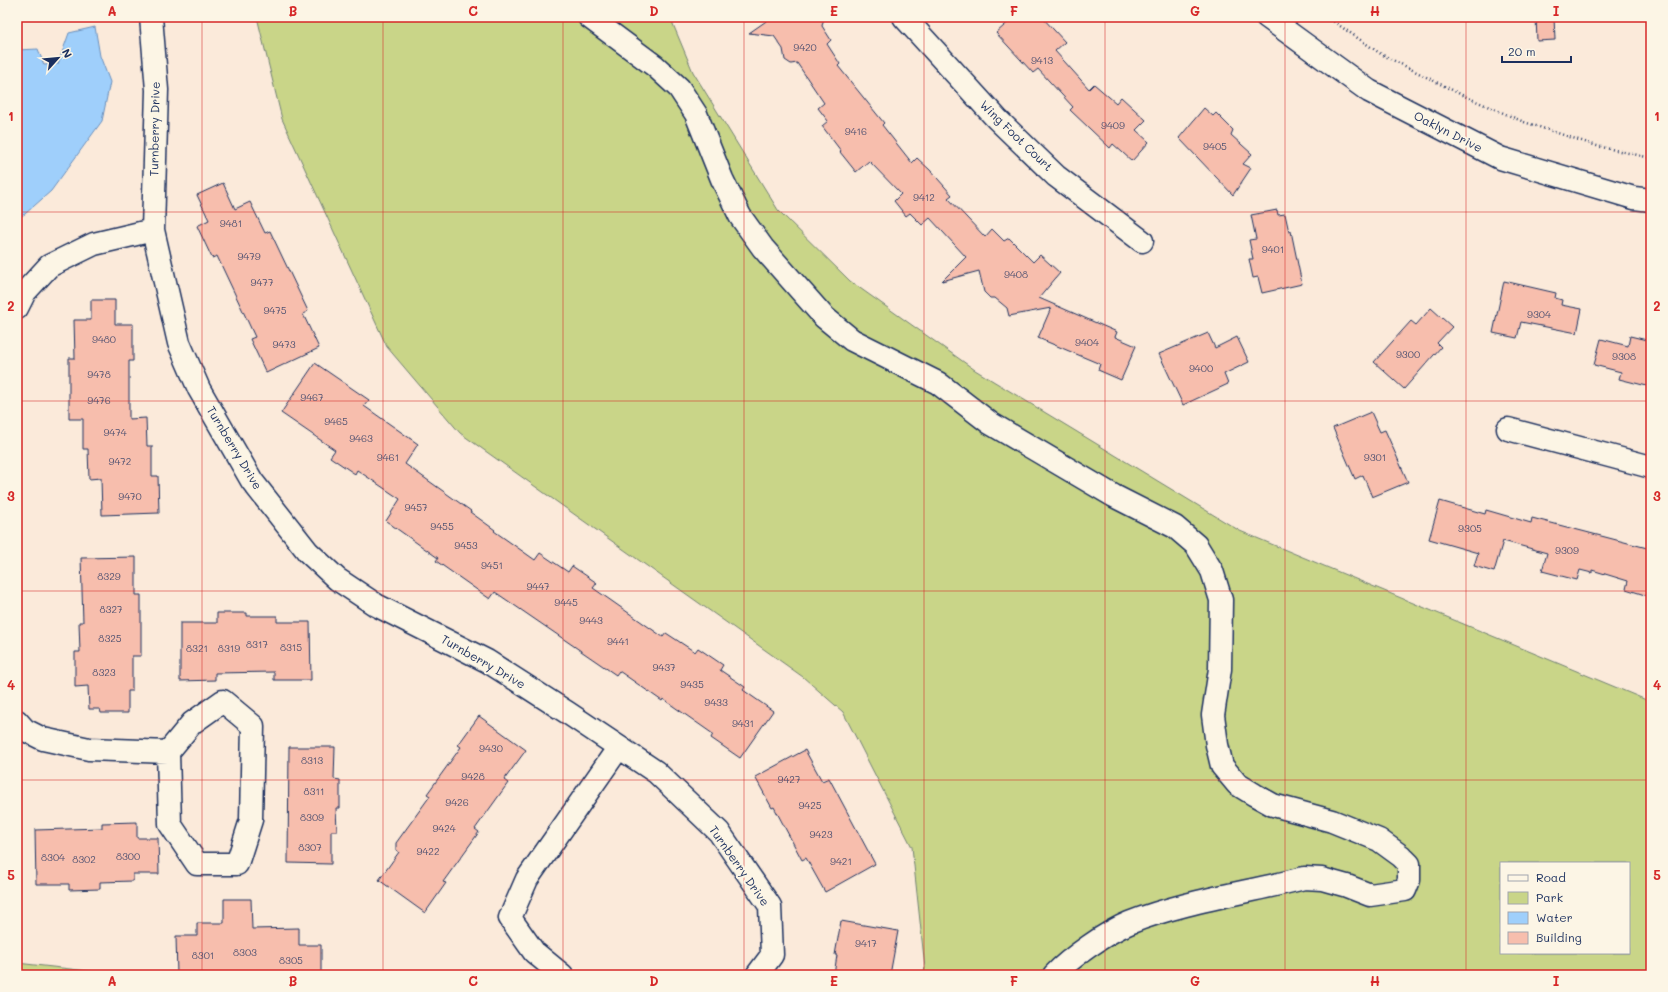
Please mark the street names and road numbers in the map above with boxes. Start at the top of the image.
street label: Turnberry Drive [145,81,163,177]
street label: Wing Foot Court [977,96,1057,174]
street label: Oaklyn Drive [1411,107,1485,155]
street label: Turnberry Drive [204,403,266,492]
street label: Turnberry Drive [438,630,529,692]
street label: Turnberry Drive [706,822,774,909]

